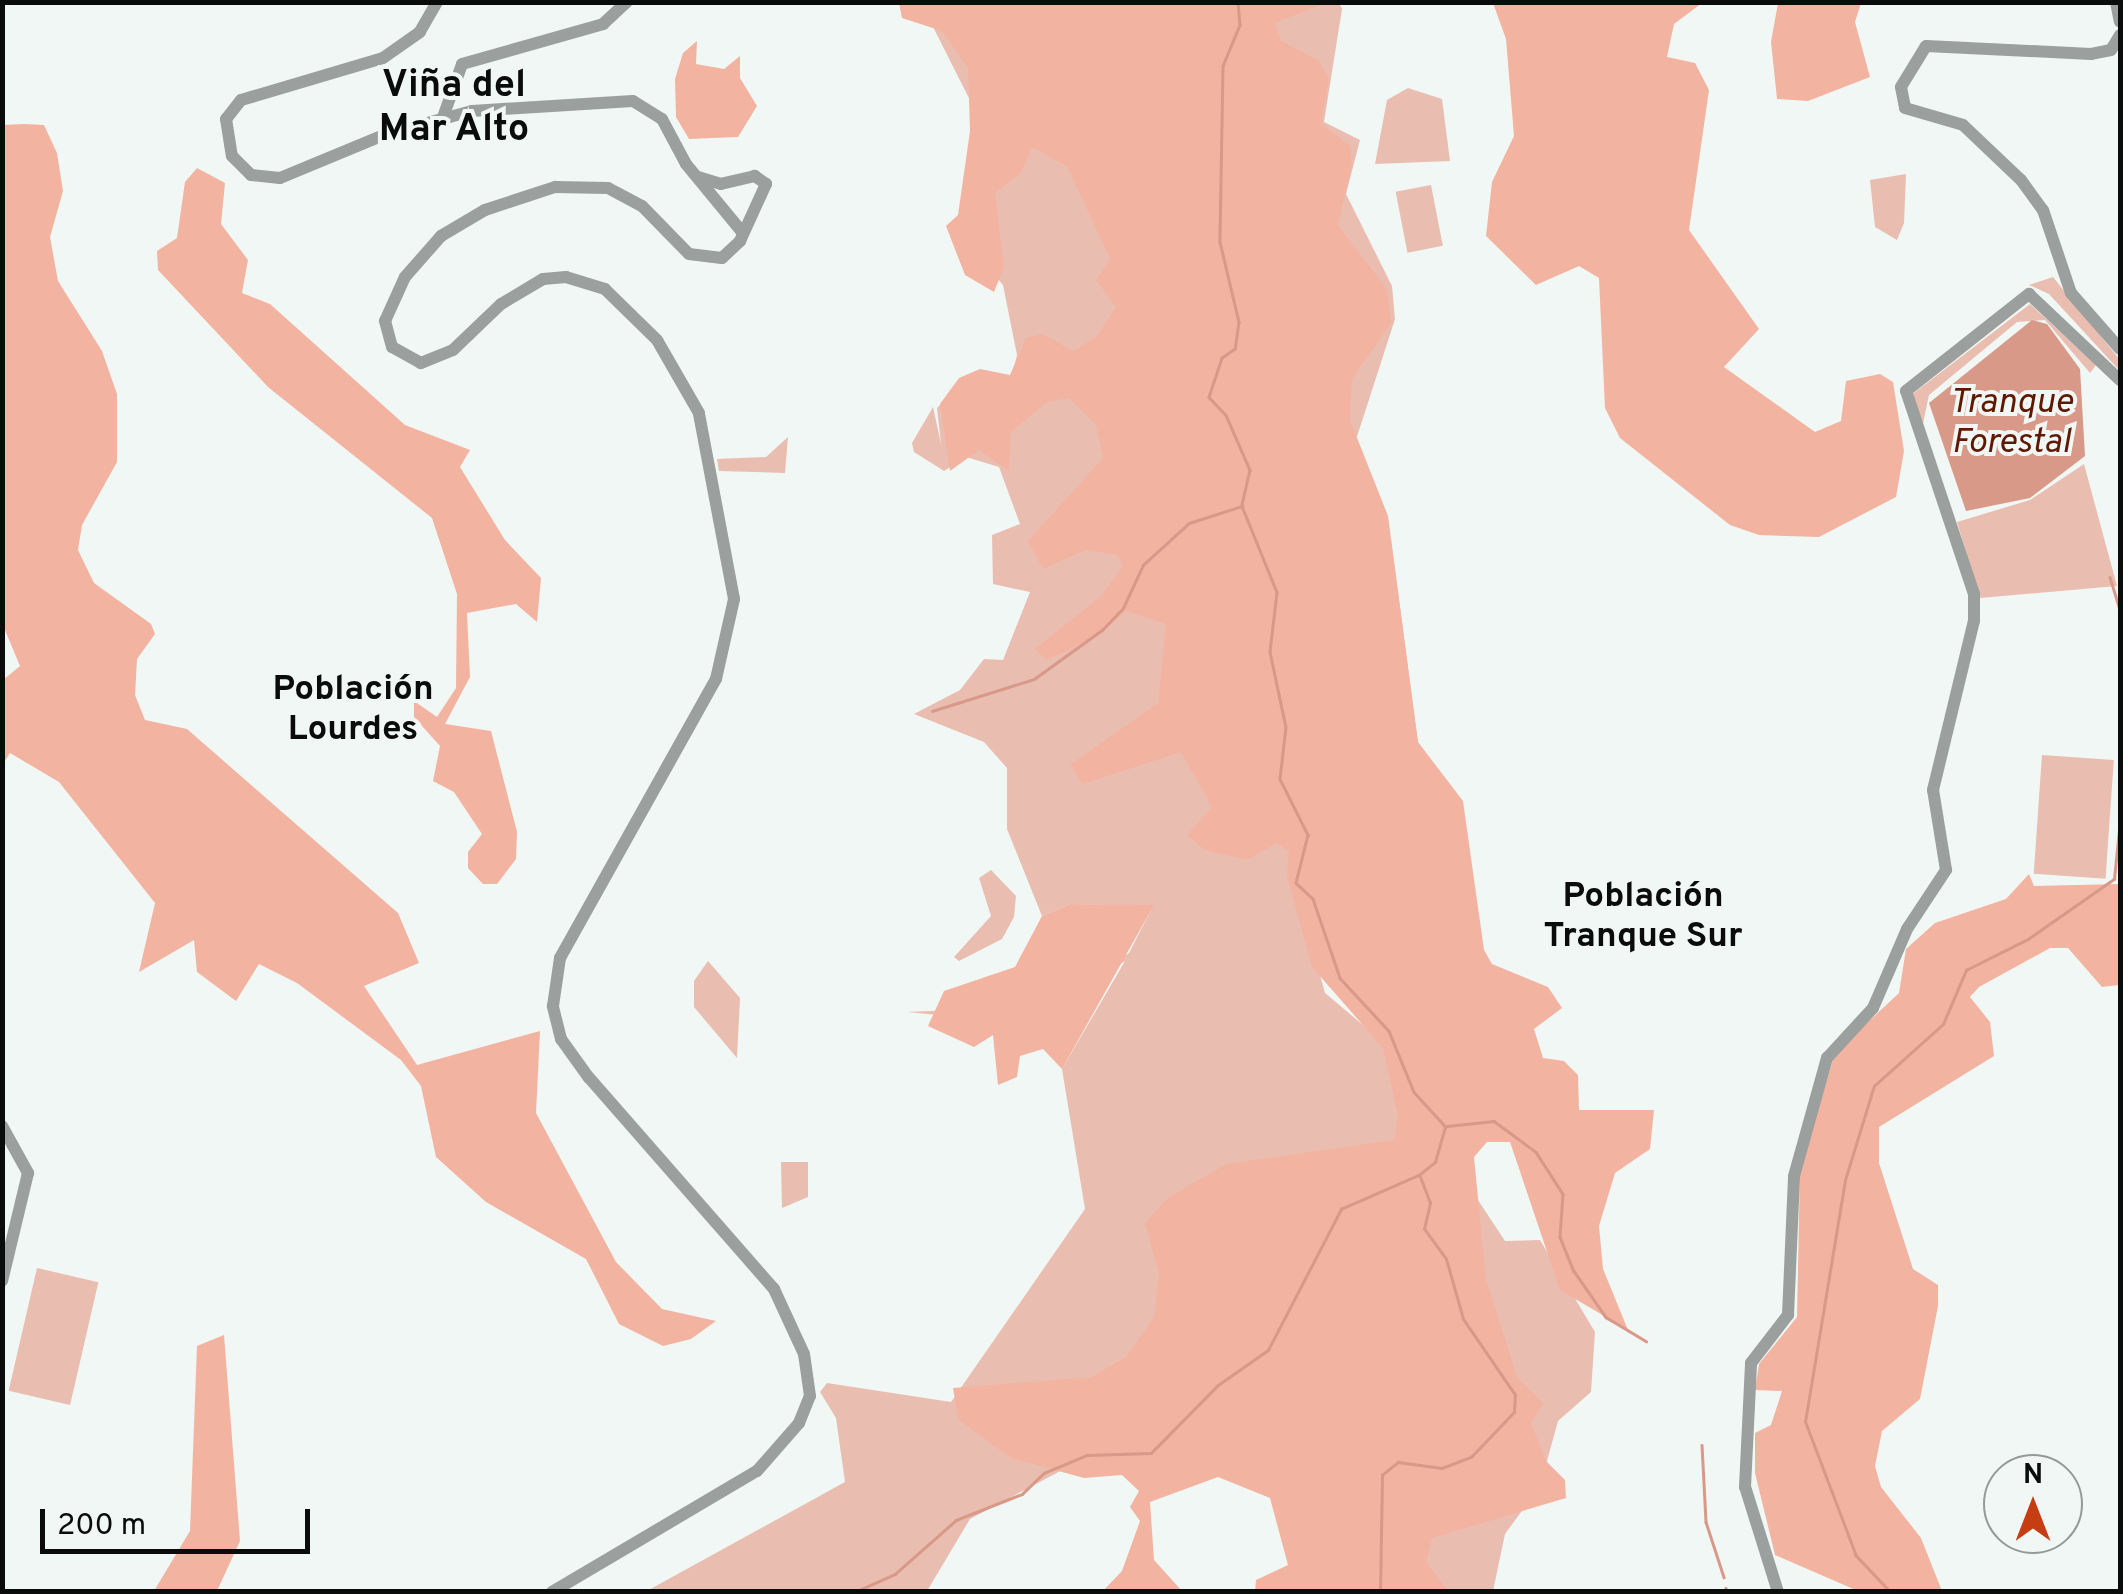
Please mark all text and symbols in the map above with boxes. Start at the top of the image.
district label: Viña del Mar Alto [378,64,530,153]
water label: Tranque Forestal [1949,382,2073,464]
district label: Población Lourdes [272,669,434,751]
district label: Población Tranque Sur [1543,876,1743,958]
north arrow [1983,1454,2083,1554]
text: N [2023,1458,2043,1494]
scale bar [45,1489,315,1551]
text: 200 m [57,1508,146,1545]

